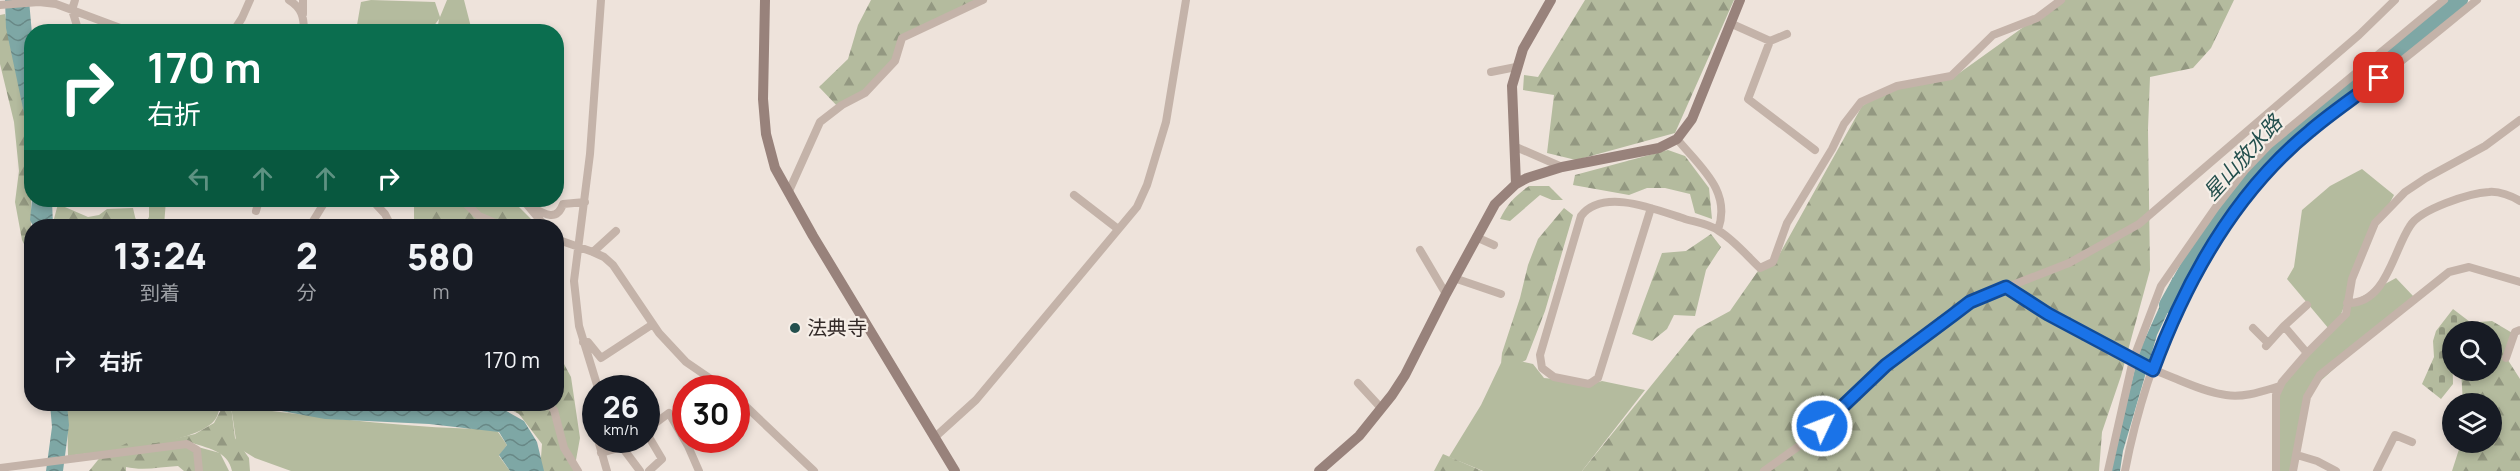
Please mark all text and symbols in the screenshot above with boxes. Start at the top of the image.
text: 170 m [147,38,262,96]
icon: right [48,48,126,126]
pin [2353,52,2404,103]
icon: arrive [2362,61,2395,94]
text: 右折 [147,95,201,132]
water label: 星山放水路 [2197,107,2289,206]
icon: left [183,162,216,195]
icon: ahead [246,162,279,195]
icon: ahead [309,162,342,195]
icon: right [372,162,405,195]
text: 13:24 [113,231,207,280]
text: 2 [296,231,318,280]
text: 580 [407,232,475,281]
text: m [432,278,449,305]
text: 到着 [140,279,180,306]
text: 分 [297,279,317,306]
place label: 法典寺 [807,314,867,341]
marker: 法典寺 [788,321,802,335]
map controls [2442,321,2502,453]
button: search [2442,321,2502,381]
icon: right [48,344,81,377]
text: 170 m [484,345,540,375]
text: 右折 [99,347,143,377]
speed limit sign: 30 [672,375,750,453]
text: 26 [603,386,639,427]
button: layers [2442,393,2502,453]
position arrow [1790,394,1854,458]
text: km/h [604,419,638,440]

